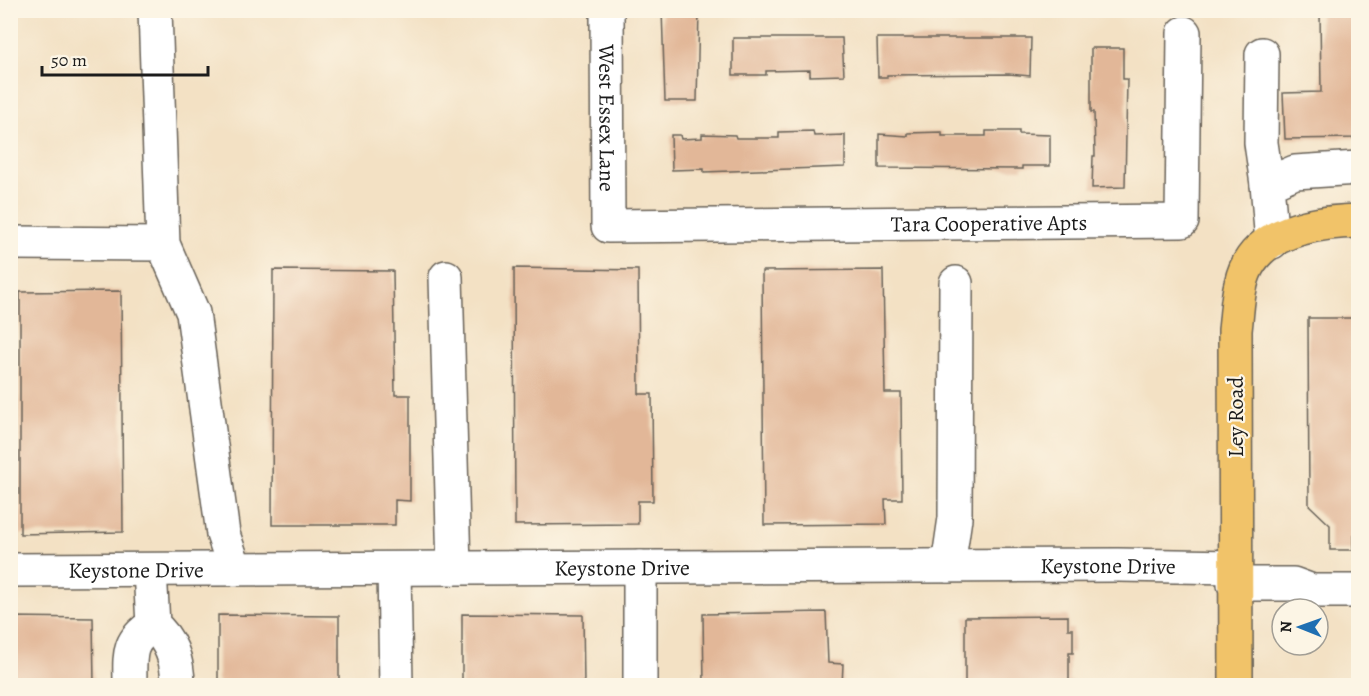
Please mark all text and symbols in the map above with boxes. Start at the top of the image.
scale bar [42,39,208,77]
street label: West Essex Lane [591,43,622,192]
text: 50 m [51,48,87,72]
street label: Tara Cooperative Apts [891,208,1087,240]
street label: Ley Road [1221,376,1251,457]
street label: Keystone Drive [1040,551,1176,582]
street label: Keystone Drive [554,553,690,584]
street label: Keystone Drive [68,555,204,586]
north arrow [1270,597,1330,657]
text: N [1275,620,1297,633]

